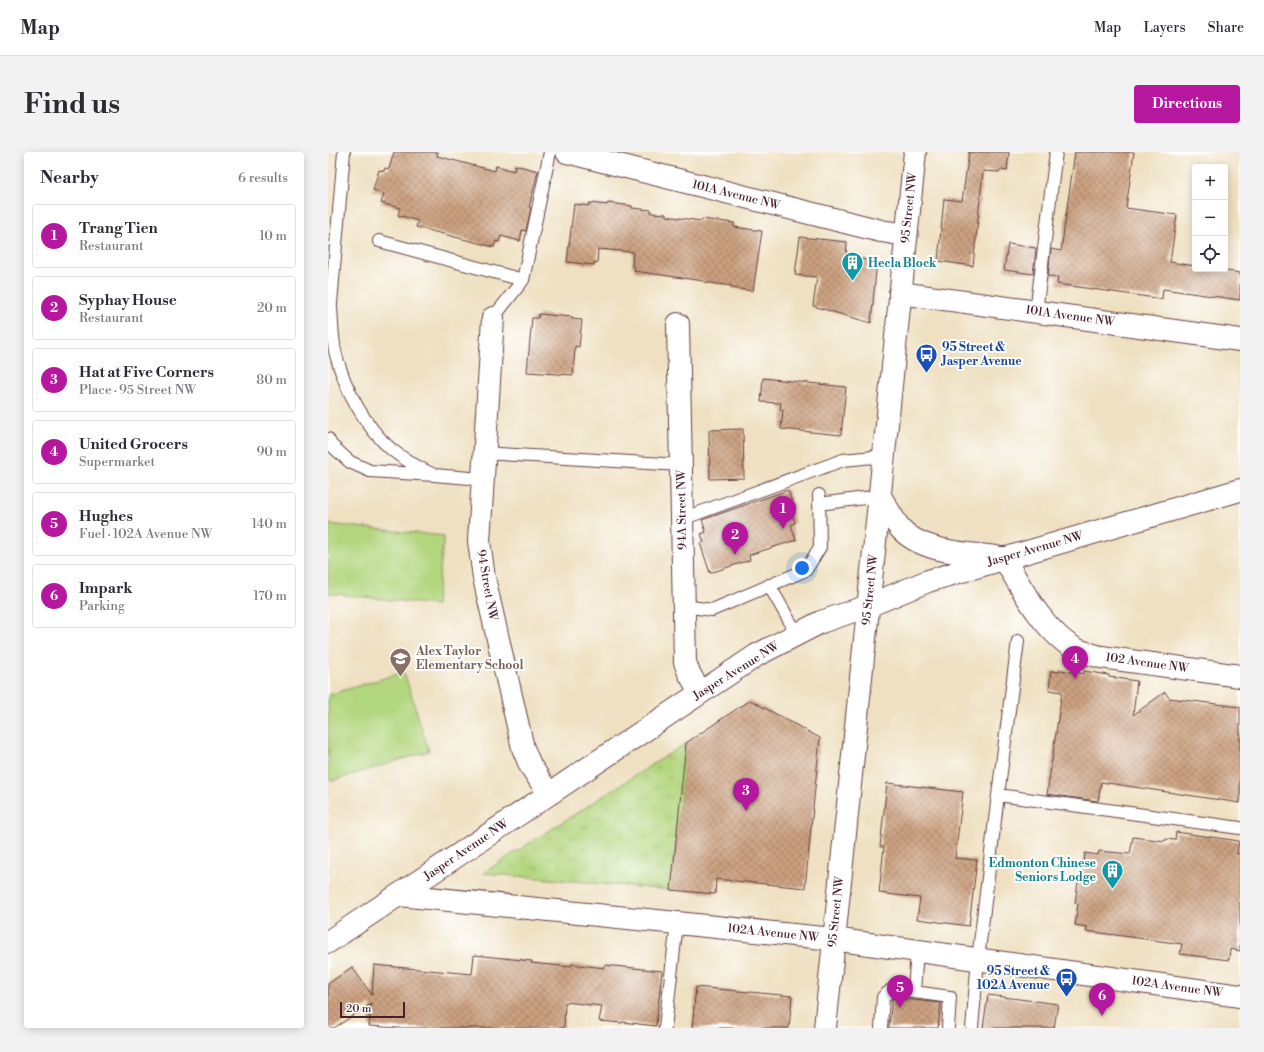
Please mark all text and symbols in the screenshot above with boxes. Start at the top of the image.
text: Map [20,16,60,40]
text: Map [1094,19,1121,37]
text: Layers [1143,19,1186,37]
text: Share [1208,19,1244,37]
button: Directions [1134,85,1240,123]
text: Find us [24,87,120,122]
map controls [1192,164,1228,272]
button: + [1192,164,1228,200]
text: Nearby [40,167,99,189]
text: 6 results [238,170,288,186]
street label: 95 Street NW [898,171,920,244]
street label: 101A Avenue NW [690,177,783,213]
button: − [1192,200,1228,236]
text: Trang Tien [79,219,158,238]
text: 1 [51,228,57,244]
text: 10 m [259,228,287,244]
button: locate [1192,236,1228,272]
text: Restaurant [79,238,144,254]
building icon: Hecla Block [839,250,865,283]
place label: Hecla Block [868,256,937,271]
text: Syphay House [79,291,177,310]
text: 2 [50,300,58,316]
text: 20 m [257,300,287,316]
street label: 101A Avenue NW [1024,302,1117,330]
text: Restaurant [79,310,144,326]
place label: 95 Street & Jasper Avenue [940,340,1022,369]
bus stop icon: 95 Street & Jasper Avenue [914,341,940,374]
text: Hat at Five Corners [79,363,214,382]
text: 3 [50,372,58,388]
text: 80 m [256,372,287,388]
text: Place · 95 Street NW [79,382,196,398]
text: United Grocers [79,435,188,454]
text: 4 [50,444,58,460]
text: 90 m [256,444,287,460]
text: Supermarket [79,454,155,470]
street label: 94A Street NW [674,469,690,550]
pin: 1 [770,496,796,529]
text: Hughes [79,507,133,526]
text: 5 [50,516,58,532]
text: 140 m [251,516,287,532]
pin: 2 [722,522,748,555]
text: Fuel · 102A Avenue NW [79,526,212,542]
street label: Jasper Avenue NW [984,528,1086,570]
street label: 94 Street NW [473,548,501,623]
street label: 95 Street NW [859,553,881,626]
your location [792,558,812,578]
text: Impark [79,579,132,598]
text: 6 [50,588,58,604]
text: 170 m [253,588,287,604]
text: Parking [79,598,125,614]
street label: Jasper Avenue NW [689,638,783,704]
place label: Alex Taylor Elementary School [415,644,523,673]
school or university icon: Alex Taylor Elementary School [388,645,414,678]
pin: 4 [1062,646,1088,679]
street label: 102 Avenue NW [1105,650,1191,676]
pin: 3 [733,778,759,811]
street label: Jasper Avenue NW [420,816,512,884]
place label: Edmonton Chinese Seniors Lodge [989,856,1097,885]
building icon: Edmonton Chinese Seniors Lodge [1099,857,1125,890]
street label: 95 Street NW [825,875,847,948]
street label: 102A Avenue NW [726,921,821,945]
place label: 95 Street & 102A Avenue [977,964,1051,993]
bus stop icon: 95 Street & 102A Avenue [1053,965,1079,998]
street label: 102A Avenue NW [1130,973,1225,1001]
pin: 5 [887,975,913,1008]
pin: 6 [1089,983,1115,1016]
scale bar [340,1000,405,1019]
text: 20 m [346,1002,371,1016]

